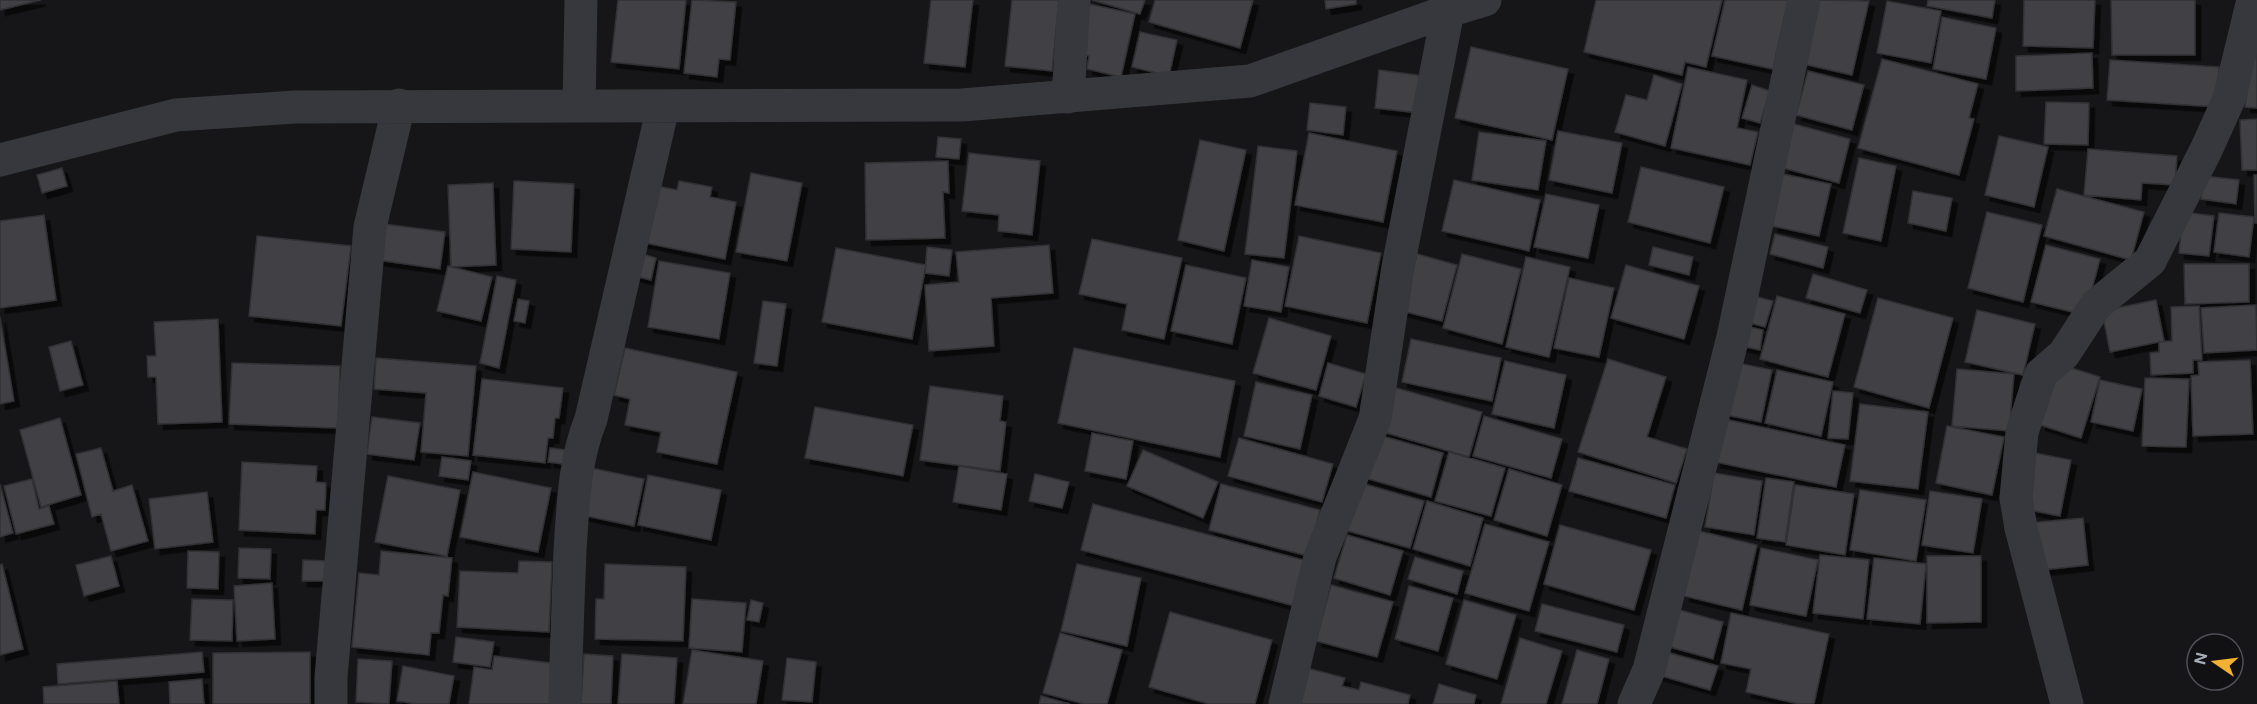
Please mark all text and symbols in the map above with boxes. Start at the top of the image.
north arrow [2185,632,2245,692]
text: N [2189,650,2213,667]

